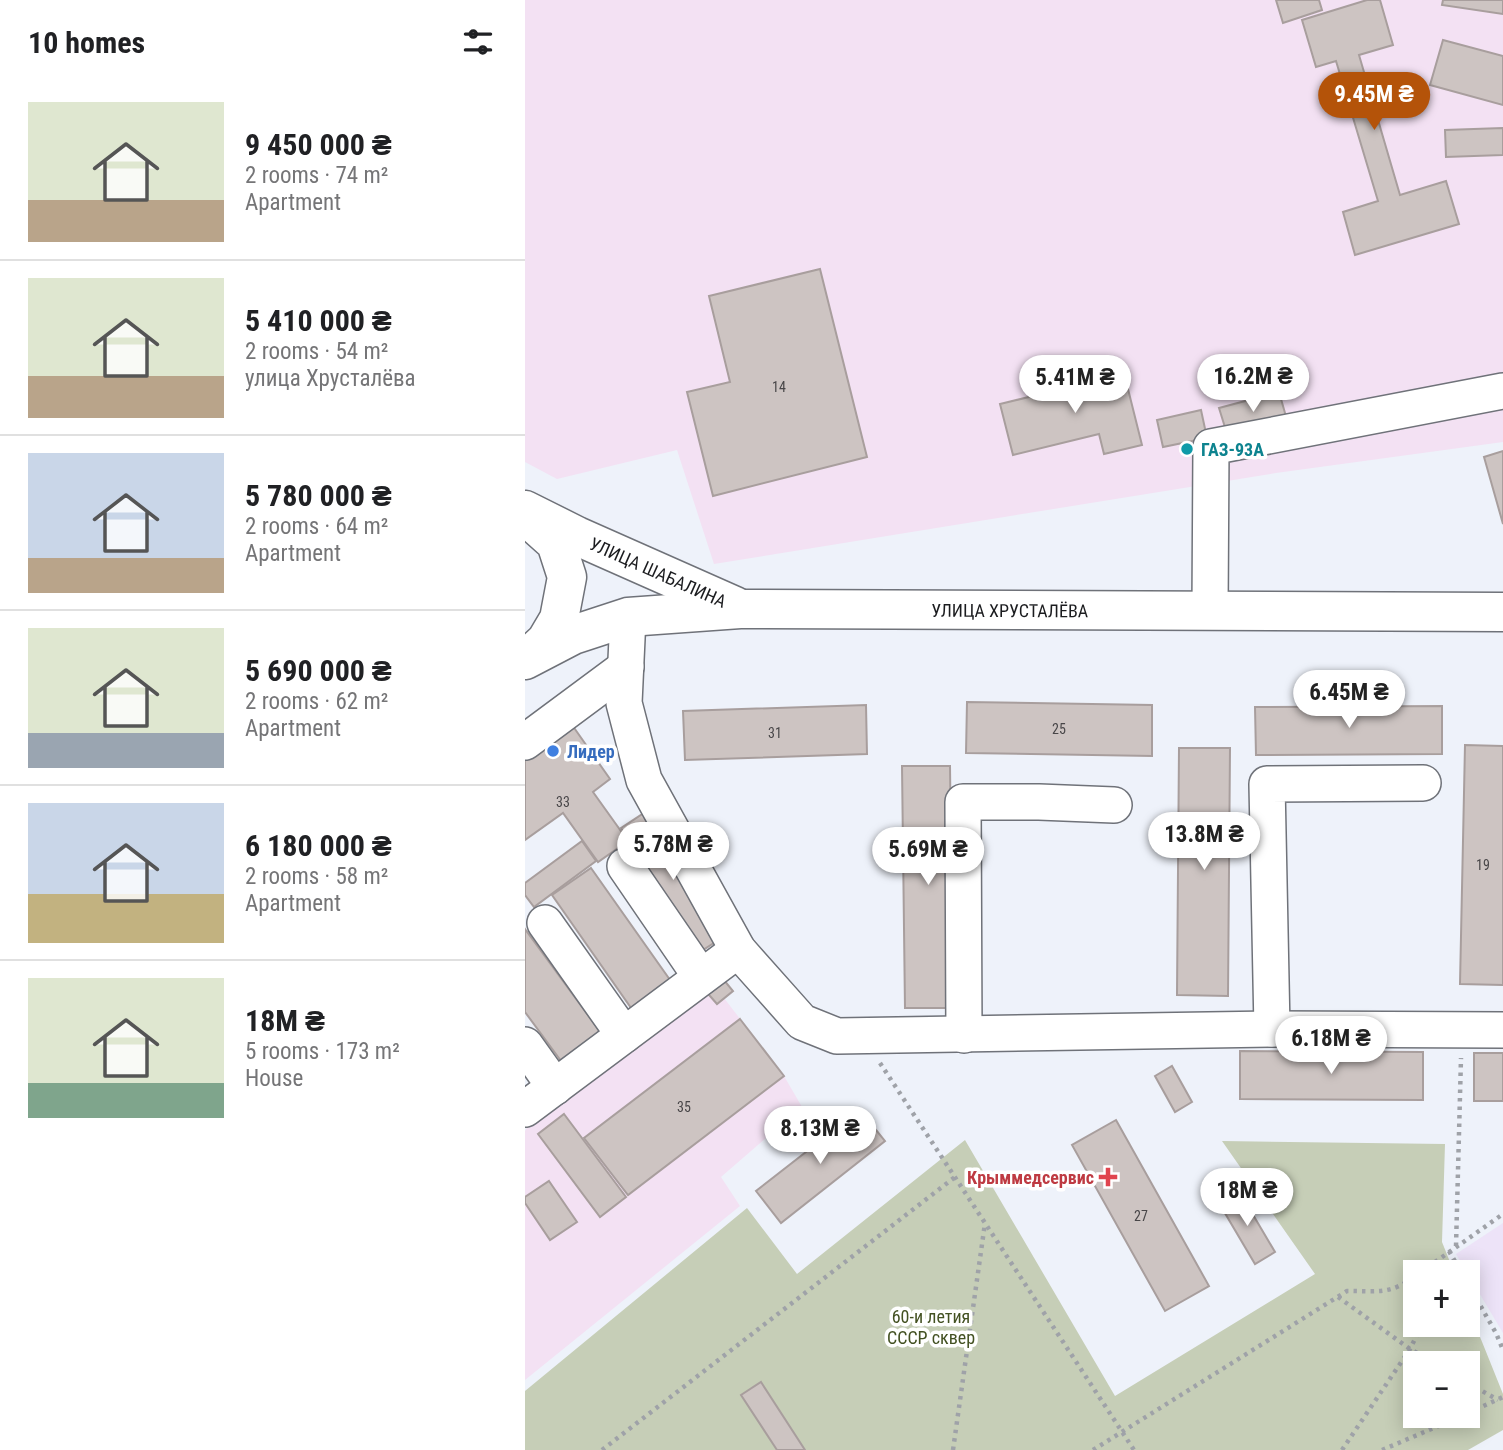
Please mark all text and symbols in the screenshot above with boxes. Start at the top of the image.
icon: filters [459,23,497,61]
text: 10 homes [28,25,145,60]
pin: 9.45M ₴ [1309,72,1439,132]
text: 9.45M ₴ [1334,81,1414,108]
text: 9 450 000 ₴ [245,127,392,162]
icon: home [84,130,168,214]
text: 2 rooms · 74 m² [245,162,388,189]
text: Apartment [245,189,341,216]
text: 5 410 000 ₴ [245,303,392,338]
icon: home [84,306,168,390]
text: 2 rooms · 54 m² [245,338,388,365]
pin: 16.2M ₴ [1188,354,1318,414]
pin: 5.41M ₴ [1010,356,1140,415]
text: 16.2M ₴ [1213,363,1293,390]
text: 5.41M ₴ [1035,364,1115,391]
text: улица Хрусталёва [245,365,416,392]
house number: 14 [772,379,786,395]
place label: ГАЗ-93А [1201,439,1264,460]
marker: ГАЗ-93А [1179,441,1195,457]
text: 5 780 000 ₴ [245,478,392,513]
icon: home [84,481,168,565]
text: 2 rooms · 64 m² [245,513,388,540]
street label: УЛИЦА ШАБАЛИНА [587,533,730,612]
text: Apartment [245,540,341,567]
street label: УЛИЦА ХРУСТАЛЁВА [931,599,1089,621]
text: 5 690 000 ₴ [245,653,392,688]
icon: home [84,656,168,740]
pin: 6.45M ₴ [1284,670,1414,730]
text: 6.45M ₴ [1309,679,1389,706]
text: 2 rooms · 62 m² [245,688,388,715]
text: Apartment [245,715,341,742]
house number: 25 [1052,721,1066,737]
house number: 31 [768,725,782,741]
place label: Лидер [567,741,615,762]
marker: Лидер [545,743,561,759]
house number: 33 [556,794,570,810]
pin: 13.8M ₴ [1139,812,1269,872]
text: 13.8M ₴ [1164,821,1244,848]
pin: 5.78M ₴ [608,822,738,882]
text: 6 180 000 ₴ [245,828,392,863]
pin: 5.69M ₴ [863,828,993,887]
icon: home [84,831,168,915]
text: 5.78M ₴ [633,831,713,858]
text: 5.69M ₴ [888,836,968,863]
house number: 19 [1476,857,1490,873]
text: 2 rooms · 58 m² [245,863,388,890]
text: Apartment [245,890,341,917]
text: 18M ₴ [245,1003,325,1038]
icon: home [84,1006,168,1090]
pin: 6.18M ₴ [1266,1016,1396,1076]
text: 6.18M ₴ [1291,1025,1371,1052]
text: 5 rooms · 173 m² [245,1038,400,1065]
text: House [245,1065,303,1092]
house number: 35 [677,1099,691,1115]
pin: 8.13M ₴ [755,1106,885,1166]
text: 8.13M ₴ [780,1115,860,1142]
place label: Крыммедсервис [967,1167,1094,1188]
pin: 18M ₴ [1198,1168,1296,1228]
marker: Крыммедсервис [1100,1169,1116,1185]
text: 18M ₴ [1216,1177,1278,1204]
house number: 27 [1134,1208,1148,1224]
map controls [1403,1260,1480,1428]
button: + [1403,1260,1480,1337]
park label: 60-и летия СССР сквер [887,1306,975,1348]
button: − [1403,1351,1480,1428]

